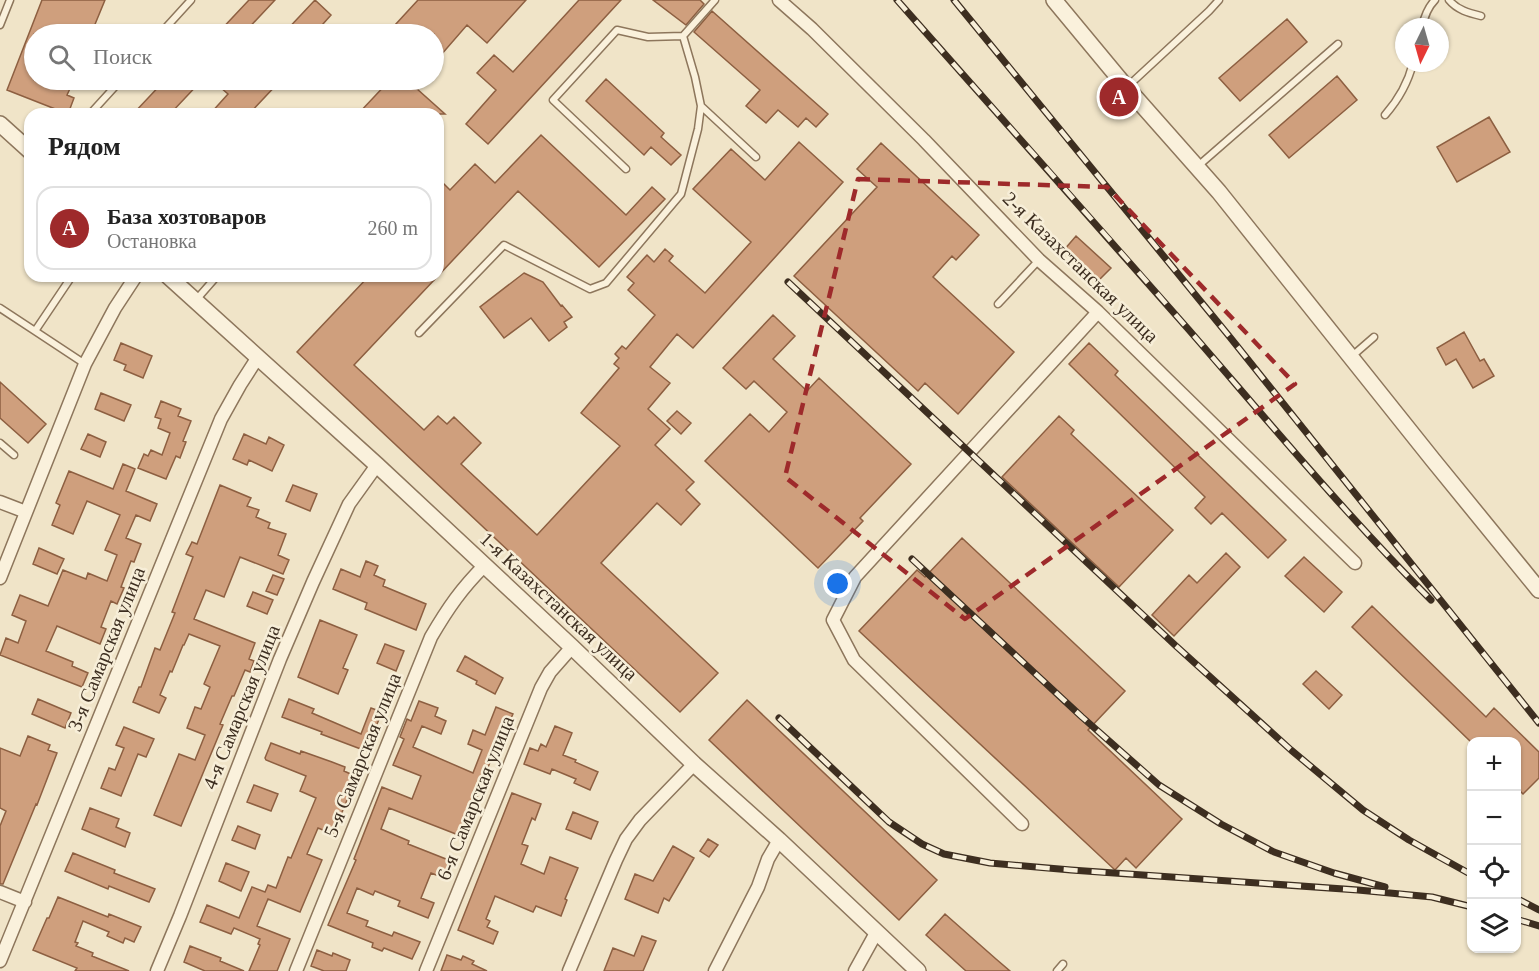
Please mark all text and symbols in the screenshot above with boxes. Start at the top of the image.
north arrow [1395,18,1449,72]
search box [24,24,444,90]
icon: search [45,41,78,74]
text: Поиск [93,44,152,69]
pin: A [1100,74,1138,120]
text: Рядом [48,132,121,161]
street label: 2-я Казахстанская улица [998,187,1163,348]
text: База хозтоваров [107,204,266,229]
text: A [62,217,77,239]
text: 260 m [367,217,418,239]
text: Остановка [107,230,197,252]
street label: 1-я Казахстанская улица [475,527,642,686]
street label: 3-я Самарская улица [63,564,150,735]
your location [823,569,852,598]
street label: 4-я Самарская улица [198,622,285,793]
street label: 5-я Самарская улица [319,670,406,841]
street label: 6-я Самарская улица [432,713,519,884]
map controls [1467,737,1521,953]
button: + [1467,737,1521,791]
button: − [1467,791,1521,845]
button: locate [1467,845,1521,899]
button: layers [1467,899,1521,953]

